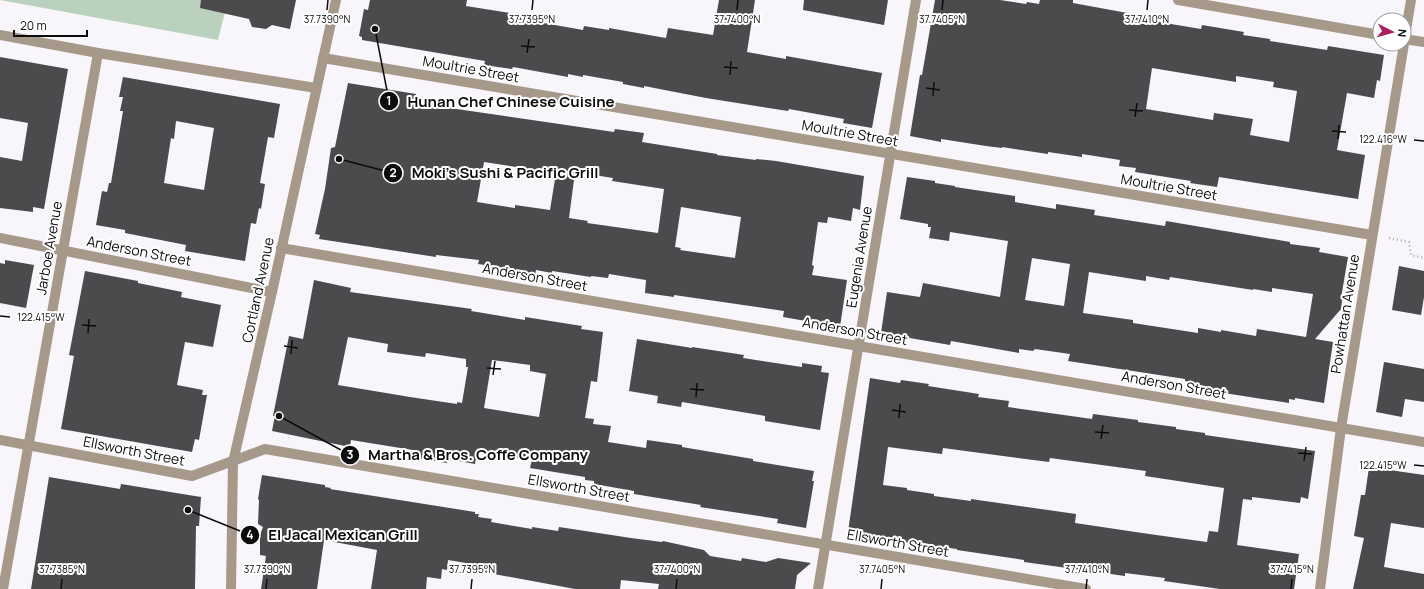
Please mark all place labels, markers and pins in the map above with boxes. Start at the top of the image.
callout: Hunan Chef Chinese Cuisine [379,88,623,115]
callout: Moki's Sushi & Pacific Grill [383,160,606,187]
callout: Martha & Bros. Coffe Company [340,441,596,468]
callout: El Jacal Mexican Grill [240,522,426,549]

